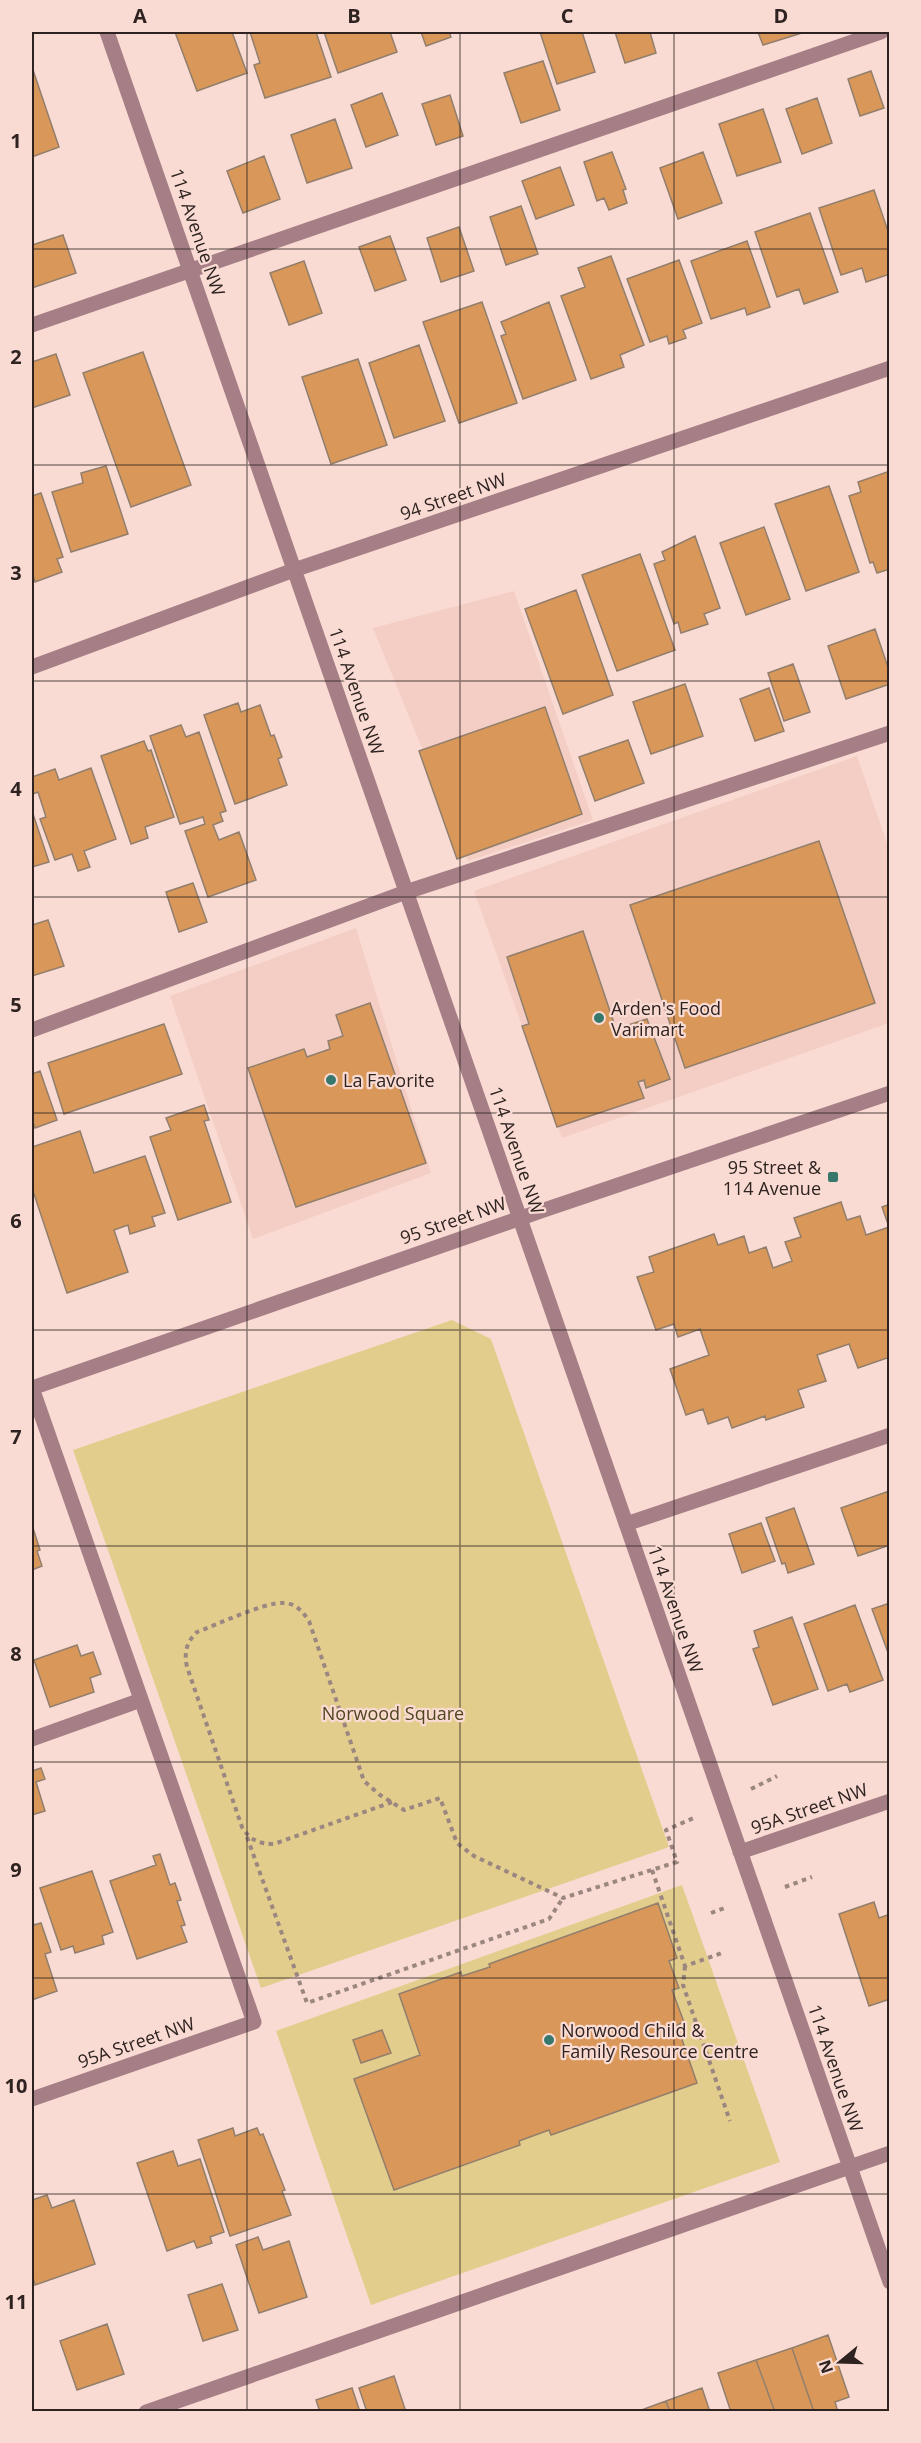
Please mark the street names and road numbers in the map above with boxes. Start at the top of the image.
street label: 114 Avenue NW [165,165,231,299]
street label: 94 Street NW [397,467,509,525]
street label: 114 Avenue NW [324,624,390,758]
street label: 114 Avenue NW [484,1083,550,1217]
street label: 95 Street NW [397,1191,509,1249]
street label: 114 Avenue NW [643,1542,709,1676]
street label: 95A Street NW [748,1777,871,1839]
street label: 114 Avenue NW [803,2001,869,2135]
street label: 95A Street NW [75,2011,198,2073]

